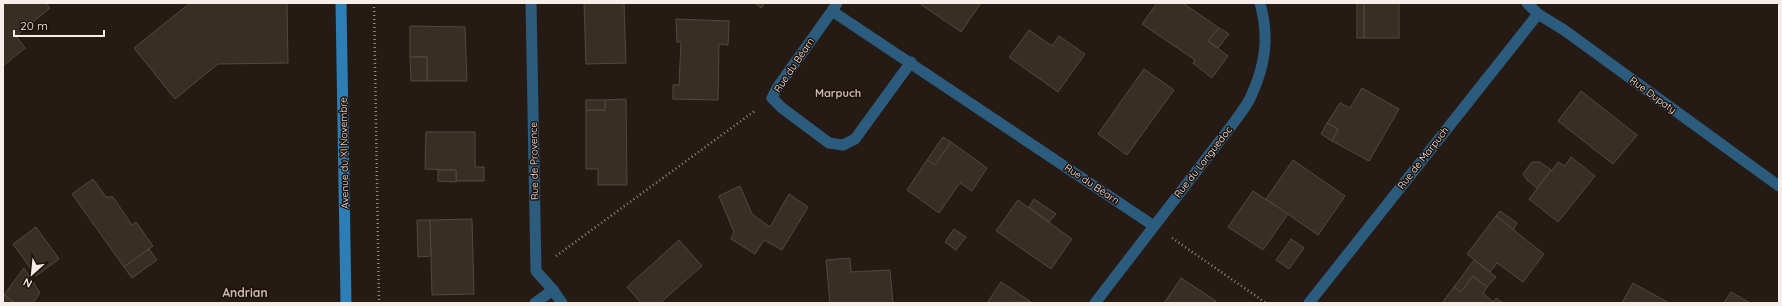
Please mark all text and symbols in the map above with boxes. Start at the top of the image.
scale bar [14,12,104,38]
text: 20 m [20,18,48,33]
street label: Rue du Béarn [771,35,817,95]
street label: Rue Dupaty [1627,74,1679,116]
district label: Marpuch [815,86,861,100]
street label: Avenue du XI Novembre [337,97,351,209]
street label: Rue de Provence [527,121,541,200]
street label: Rue du Languedoc [1171,124,1235,200]
street label: Rue de Marpuch [1395,124,1451,192]
street label: Rue du Béarn [1062,161,1122,207]
north arrow [12,254,52,294]
text: N [21,275,34,291]
district label: Andrian [222,285,268,300]

